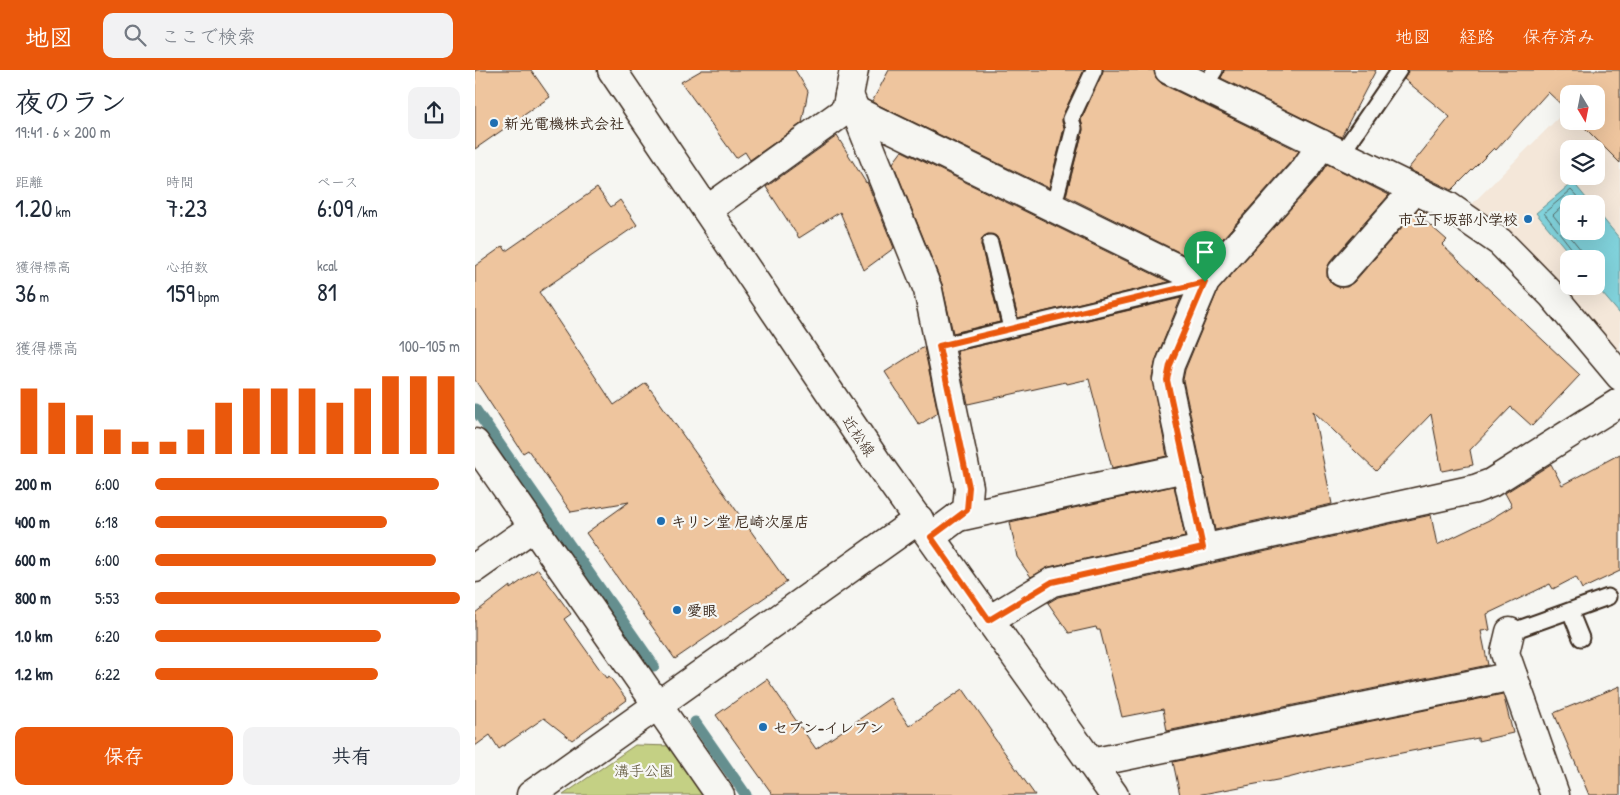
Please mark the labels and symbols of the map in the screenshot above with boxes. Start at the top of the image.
north arrow [1560,85,1605,130]
place label: 新光電機株式会社 [504,113,624,134]
marker: 新光電機株式会社 [488,117,500,129]
place label: 市立下坂部小学校 [1398,209,1518,230]
marker: 市立下坂部小学校 [1522,213,1534,225]
pin [1184,231,1226,282]
street label: 近松線 [838,411,880,461]
place label: キリン堂 尼崎次屋店 [671,511,809,532]
marker: キリン堂 尼崎次屋店 [655,515,667,527]
place label: 愛眼 [687,600,718,621]
marker: 愛眼 [671,604,683,616]
place label: セブン-イレブン [773,717,884,738]
marker: セブン-イレブン [757,721,769,733]
park label: 溝手公園 [614,760,674,781]

